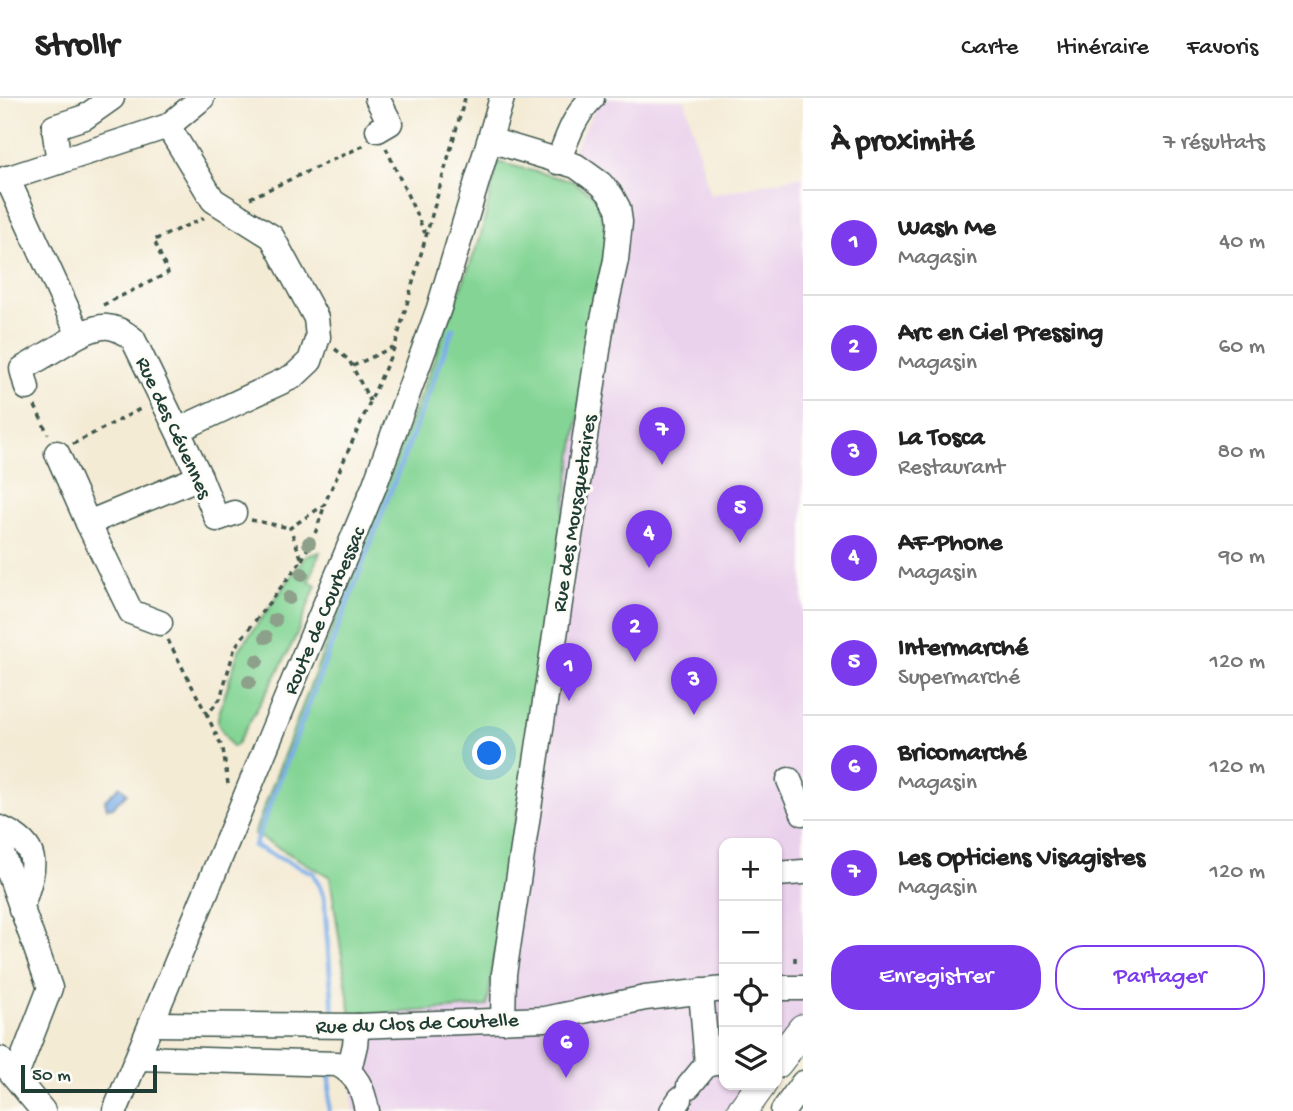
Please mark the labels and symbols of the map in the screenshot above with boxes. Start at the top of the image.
street label: Rue des Cévennes [128,354,216,504]
pin: 7 [639,407,685,465]
street label: Rue des Mousquetaires [548,412,605,614]
pin: 5 [717,485,763,543]
pin: 4 [626,510,672,568]
street label: Route de Courbessac [280,523,373,699]
pin: 2 [612,604,658,662]
pin: 1 [546,643,592,701]
pin: 3 [671,657,717,715]
your location [472,736,506,770]
street label: Rue du Clos de Coutelle [315,1009,520,1042]
pin: 6 [543,1020,589,1078]
scale bar [21,1062,158,1094]

